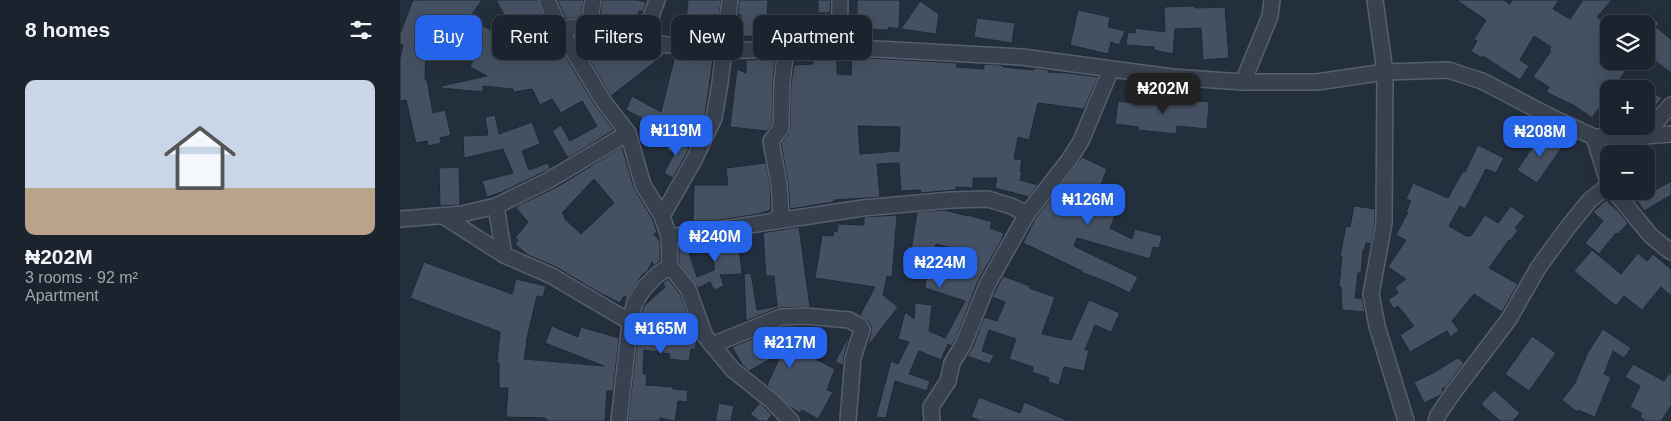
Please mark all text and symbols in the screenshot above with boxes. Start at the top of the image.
chip: Buy [415,15,482,60]
chip: Rent [492,15,566,60]
chip: Filters [576,15,661,60]
chip: New [671,15,743,60]
chip: Apartment [753,15,872,60]
map controls [1600,15,1655,200]
button: layers [1600,15,1655,70]
icon: filters [347,16,375,44]
text: 8 homes [25,18,110,41]
pin: ₦202M [1128,72,1198,115]
text: ₦202M [1137,80,1189,97]
button: + [1600,80,1655,135]
icon: home [155,113,245,203]
pin: ₦119M [641,114,711,157]
pin: ₦208M [1505,116,1575,158]
text: ₦119M [651,122,701,139]
text: ₦208M [1514,123,1566,140]
button: − [1600,145,1655,200]
pin: ₦126M [1053,184,1123,226]
text: ₦126M [1062,191,1114,208]
pin: ₦240M [680,220,750,263]
text: ₦240M [689,228,741,245]
text: ₦202M [25,245,93,268]
pin: ₦224M [905,246,975,289]
text: ₦224M [914,254,966,271]
text: 3 rooms · 92 m² [25,269,138,286]
text: Apartment [25,287,99,304]
pin: ₦165M [626,312,696,355]
text: ₦165M [635,320,687,337]
pin: ₦217M [755,326,825,369]
text: ₦217M [764,334,816,351]

